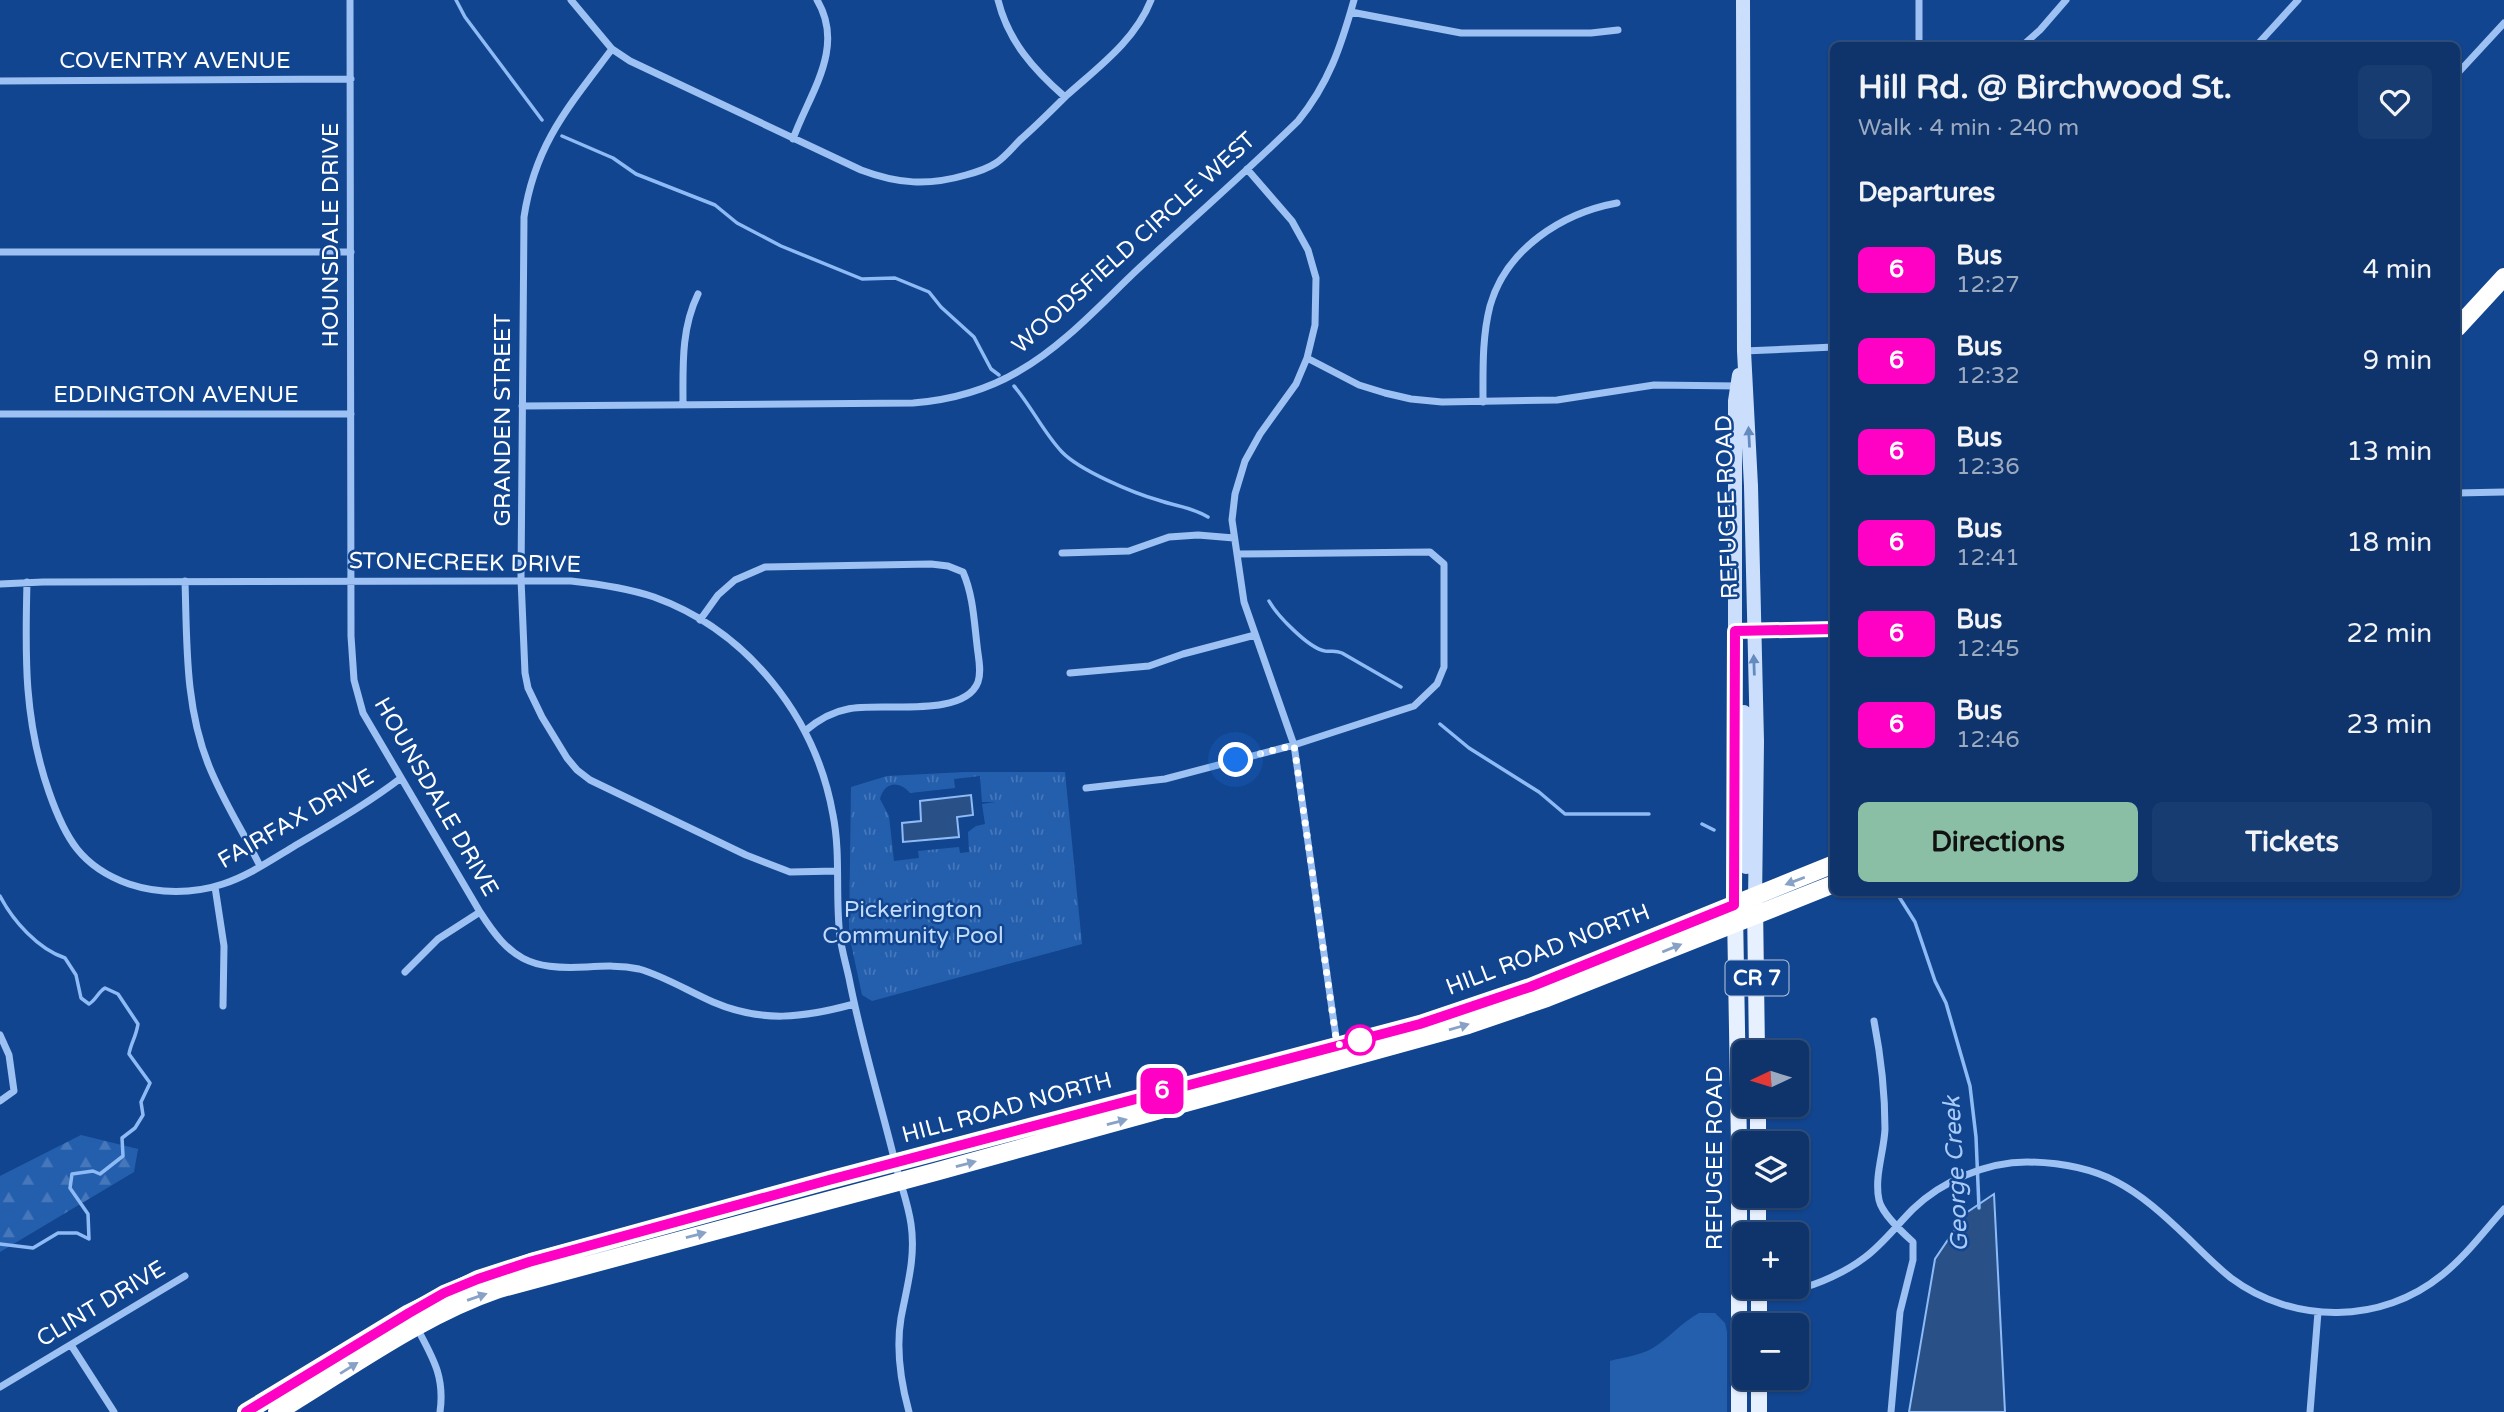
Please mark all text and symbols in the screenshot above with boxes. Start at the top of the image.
street label: COVENTRY AVENUE [59,47,291,75]
button: heart [2358,65,2432,139]
text: Hill Rd. @ Birchwood St. [1858,68,2232,107]
text: Walk · 4 min · 240 m [1858,114,2079,142]
street label: HOUNSDALE DRIVE [317,123,345,347]
street label: WOODSFIELD CIRCLE WEST [1007,126,1261,360]
text: Departures [1858,177,1995,208]
text: Bus [1956,240,2002,271]
text: 4 min [2363,254,2432,285]
text: 6 [1889,255,1904,284]
text: 12:27 [1956,271,2020,299]
street label: GRANDEN STREET [489,314,517,526]
text: Bus [1956,331,2002,362]
text: 9 min [2363,345,2432,376]
text: 6 [1889,346,1904,375]
text: 12:32 [1956,362,2020,390]
street label: EDDINGTON AVENUE [53,381,299,409]
street label: REFUGEE ROAD [1710,414,1744,600]
text: Bus [1956,422,2002,453]
one-way arrow [1743,426,1754,448]
text: 13 min [2346,436,2432,467]
text: 6 [1889,437,1904,466]
text: 12:36 [1956,453,2020,481]
text: Bus [1956,513,2002,544]
text: 18 min [2346,527,2432,558]
text: 6 [1889,528,1904,557]
text: 12:41 [1956,544,2020,572]
street label: STONECREEK DRIVE [349,547,581,579]
text: Bus [1956,604,2002,635]
text: 22 min [2346,618,2432,649]
text: 6 [1889,619,1904,648]
text: 12:45 [1956,635,2020,663]
one-way arrow [1749,654,1760,676]
street label: HOUNSDALE DRIVE [368,693,504,901]
text: Bus [1956,695,2002,726]
text: 23 min [2346,709,2432,740]
text: 6 [1889,710,1904,739]
text: 12:46 [1956,726,2020,754]
your location [1218,742,1253,777]
street label: FAIRFAX DRIVE [213,763,379,875]
button: Directions [1858,802,2138,882]
button: Tickets [2152,802,2432,882]
one-way arrow [1784,876,1805,887]
park label: Pickerington Community Pool [822,896,1004,950]
street label: HILL ROAD NORTH [1442,898,1654,1002]
one-way arrow [1662,943,1683,954]
road number: CR 7 [1726,960,1788,996]
one-way arrow [1448,1021,1470,1032]
unlabelled marker [1345,1025,1375,1055]
north arrow [1732,1040,1810,1116]
map controls [1732,1040,1809,1390]
street label: HILL ROAD NORTH [899,1066,1115,1150]
street label: REFUGEE ROAD [1701,1066,1729,1250]
line badge: 6 [1139,1068,1185,1114]
text: 6 [1154,1076,1170,1105]
water label: George Creek [1937,1094,1975,1253]
one-way arrow [1106,1116,1128,1127]
button: layers [1732,1131,1809,1208]
one-way arrow [956,1158,977,1168]
button: + [1732,1222,1809,1299]
one-way arrow [685,1229,707,1240]
street label: CLINT DRIVE [32,1255,170,1353]
one-way arrow [467,1291,488,1302]
button: − [1732,1313,1809,1390]
one-way arrow [339,1362,358,1375]

